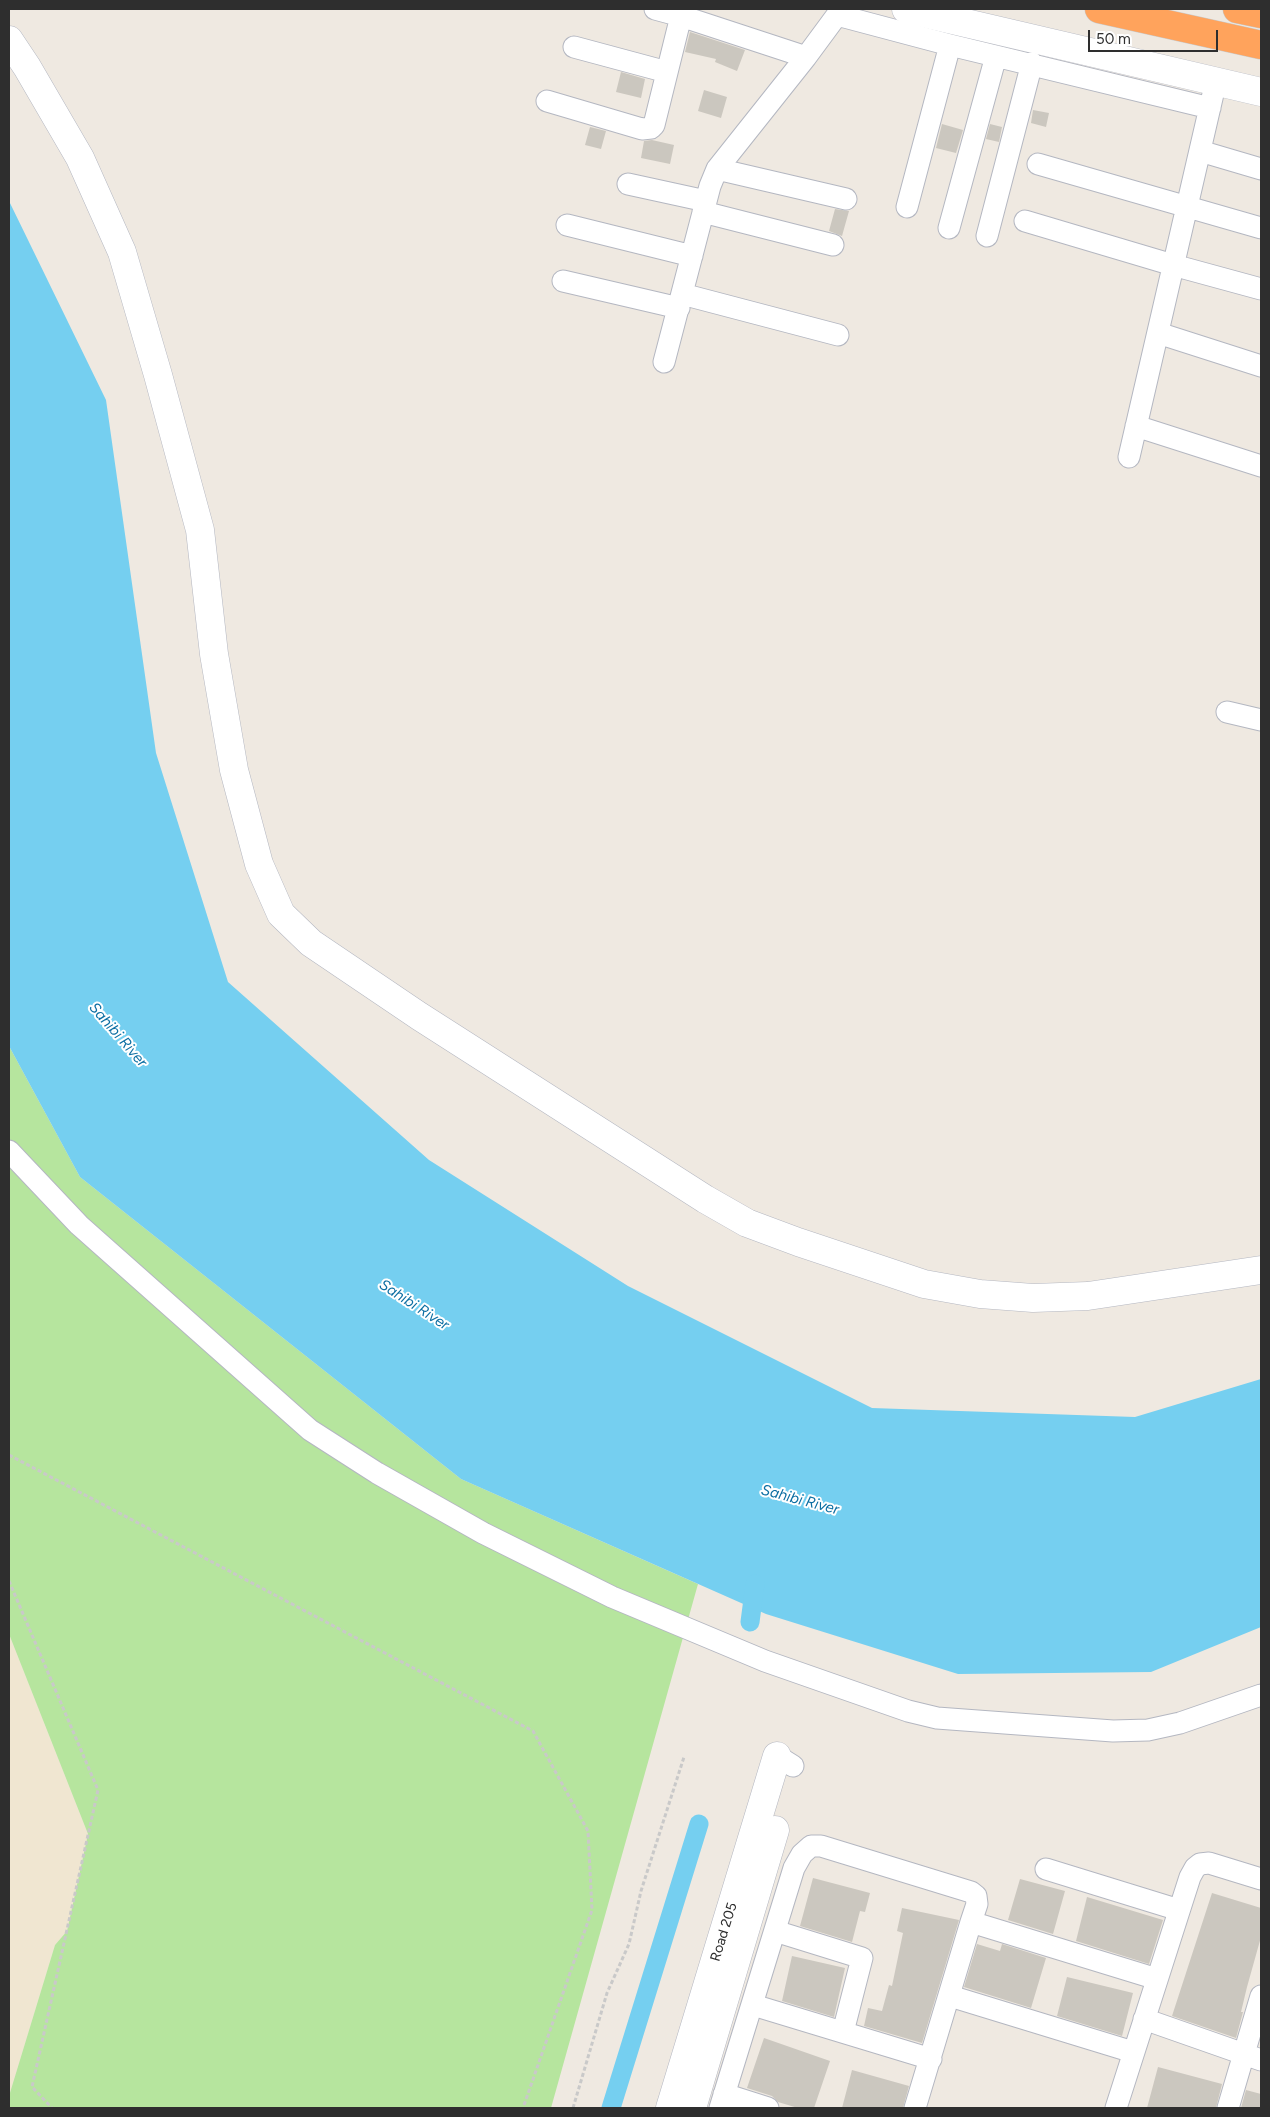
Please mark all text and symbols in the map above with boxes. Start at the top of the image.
scale bar [1090,20,1220,52]
text: 50 m [1096,30,1131,48]
water label: Sahibi River [85,999,151,1071]
water label: Sahibi River [376,1276,452,1334]
water label: Sahibi River [759,1481,841,1519]
street label: Road 205 [707,1901,741,1963]

